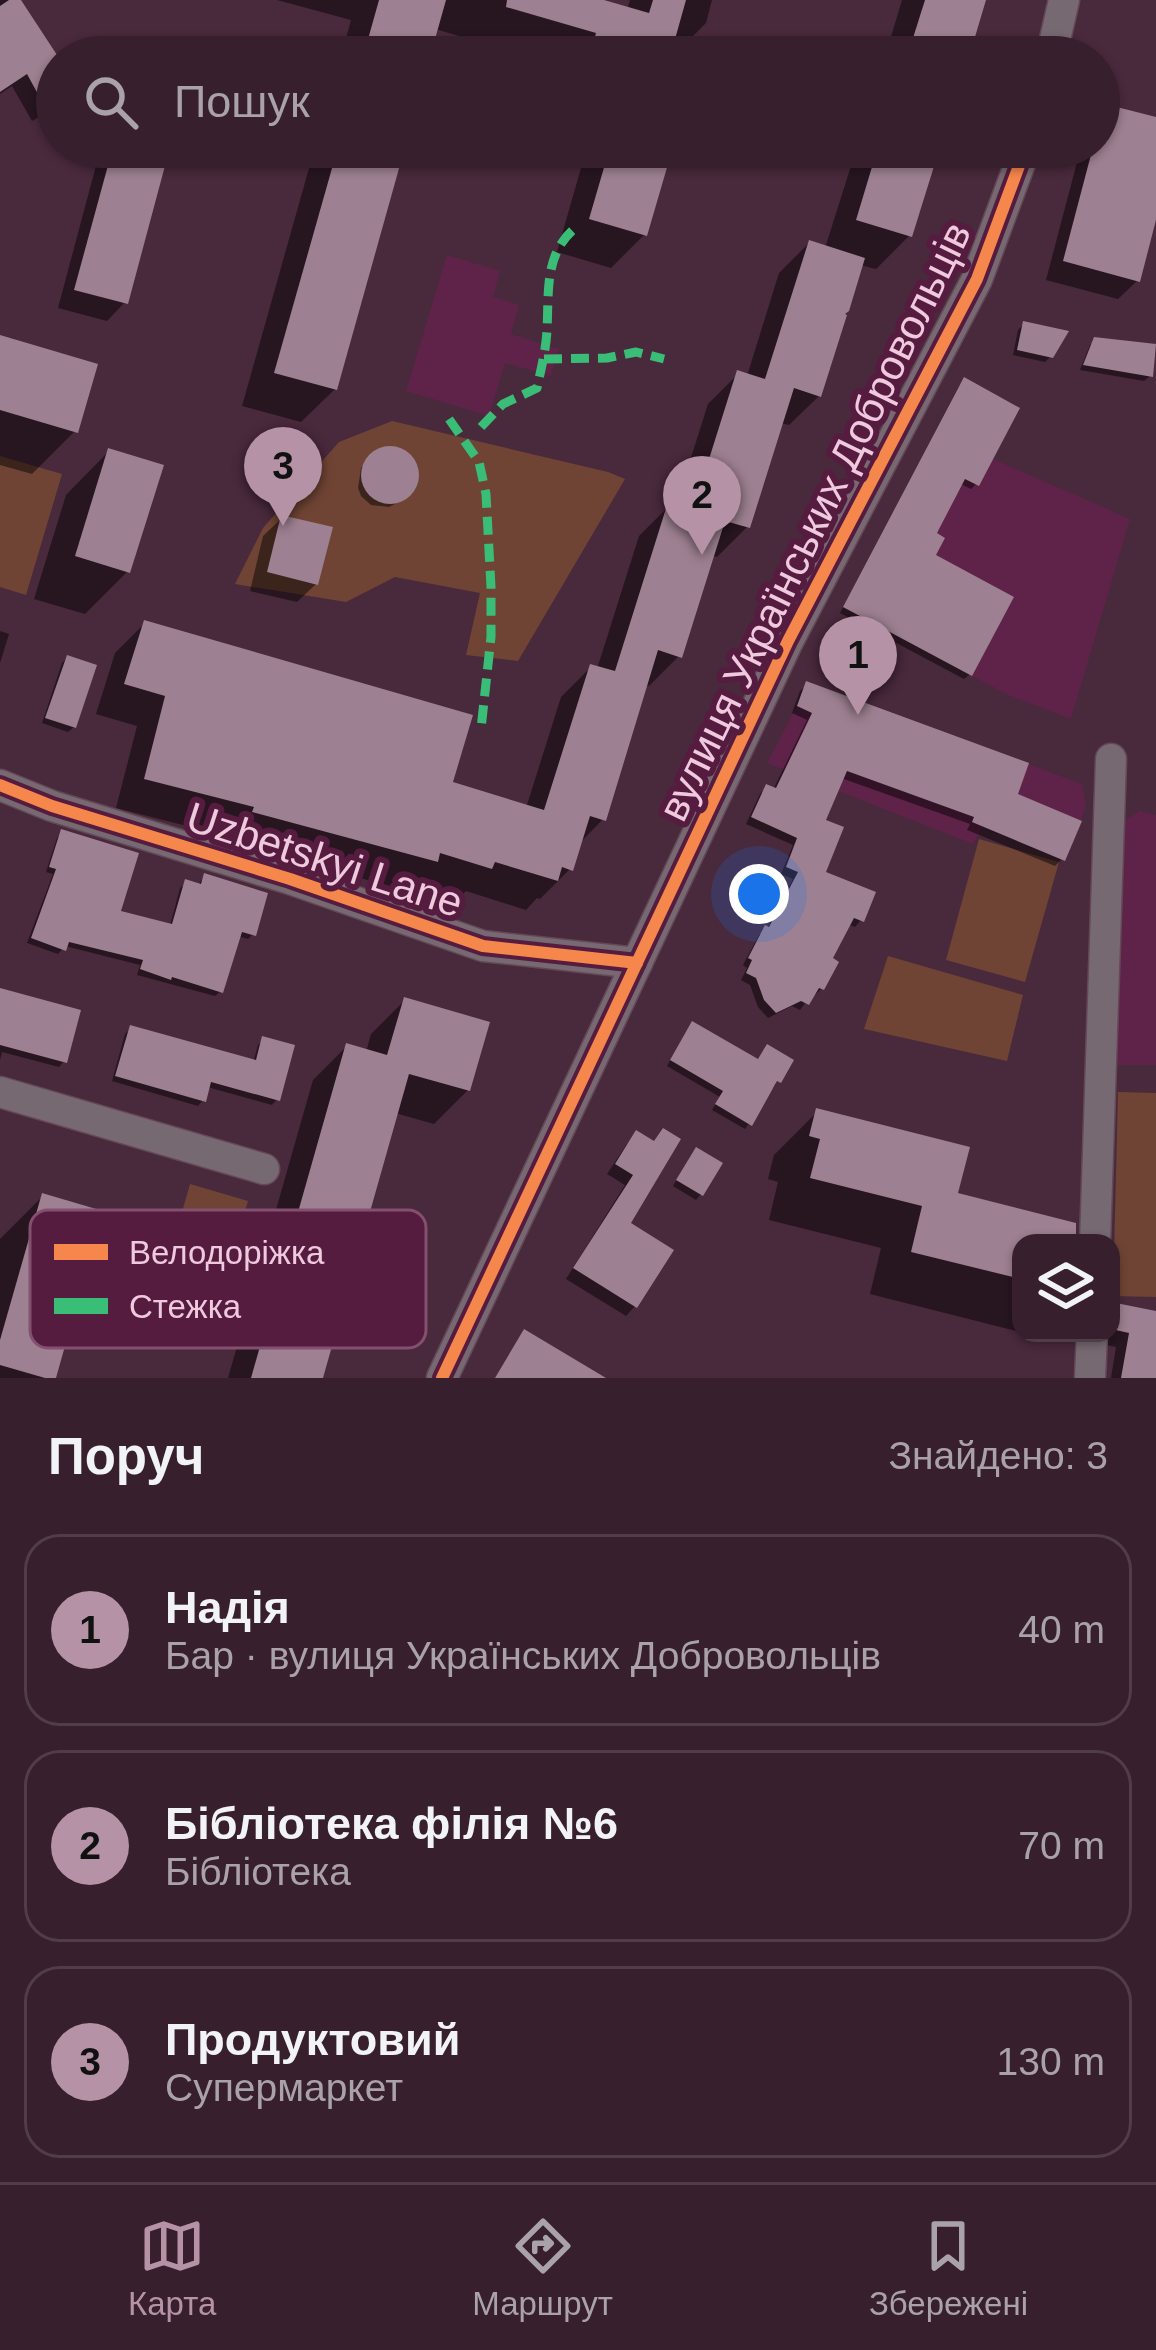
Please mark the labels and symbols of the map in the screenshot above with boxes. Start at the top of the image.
street label: вулиця Українських Добровольців [649,215,980,828]
pin: 3 [244,427,322,526]
pin: 2 [663,456,741,555]
pin: 1 [819,616,897,715]
street label: Uzbetskyi Lane [181,793,469,926]
your location [729,864,789,924]
legend [30,1210,426,1348]
text: Велодоріжка [129,1234,325,1271]
text: Стежка [129,1288,242,1325]

